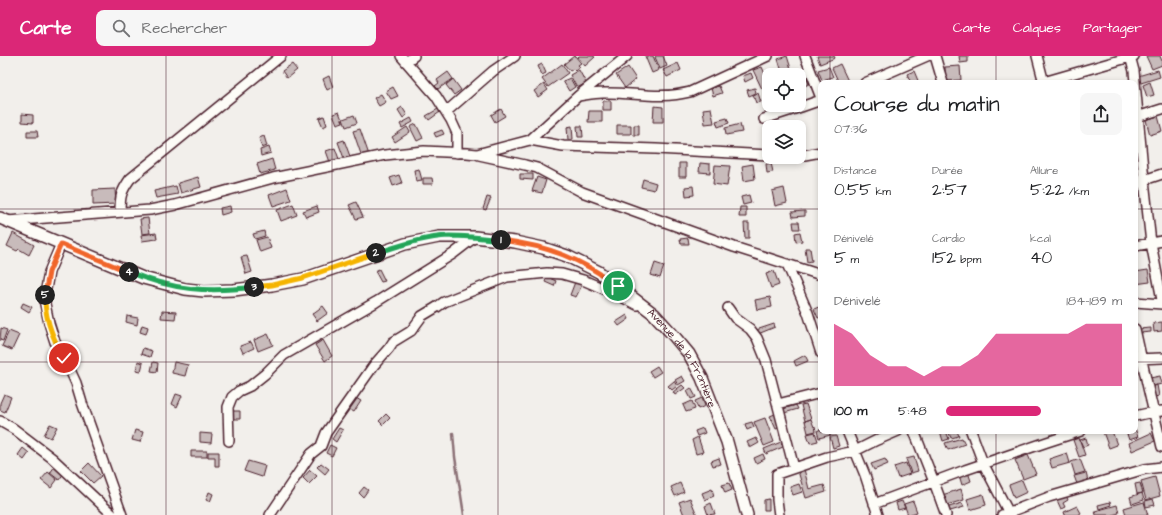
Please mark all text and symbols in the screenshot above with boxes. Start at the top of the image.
search box [96,10,376,46]
text: Carte [20,15,72,42]
icon: search [110,17,132,39]
text: Rechercher [142,18,227,39]
text: Carte [953,18,991,38]
text: Calques [1013,18,1061,38]
text: Partager [1083,18,1142,38]
map controls [762,68,806,164]
button: locate [762,68,806,112]
text: Course du matin [834,89,1000,120]
button: share [1080,93,1122,135]
button: layers [762,120,806,164]
text: 07:36 [834,120,867,138]
text: Distance [834,163,877,178]
text: Durée [932,163,963,178]
text: Allure [1030,163,1058,178]
text: 0.55 [834,178,871,202]
text: 2:57 [932,178,967,202]
text: 5:22 [1030,178,1064,202]
text: km [871,184,891,199]
text: /km [1064,184,1089,199]
pin: 1 [491,230,511,250]
text: Dénivelé [834,231,874,246]
text: Cardio [932,231,965,246]
text: kcal [1030,231,1051,246]
text: 1 [500,232,502,247]
pin: 2 [366,243,386,263]
text: 2 [373,245,379,260]
text: 5 [834,246,846,270]
text: 152 [932,246,956,270]
text: 40 [1030,246,1052,270]
text: m [846,252,859,267]
text: bpm [956,252,981,267]
pin: 4 [119,262,139,282]
text: 4 [125,264,133,279]
pin [601,269,635,303]
icon: arrive [607,275,629,297]
pin: 3 [244,277,264,297]
text: 3 [251,279,257,294]
pin: 5 [35,285,55,305]
text: 5 [41,287,49,302]
text: Dénivelé [834,292,881,310]
text: 184–189 m [1066,292,1122,310]
street label: Avenue de la Frontière [644,305,720,410]
pin [47,341,81,375]
icon: check [53,347,75,369]
text: 100 m [834,402,867,420]
text: 5:48 [898,402,927,420]

